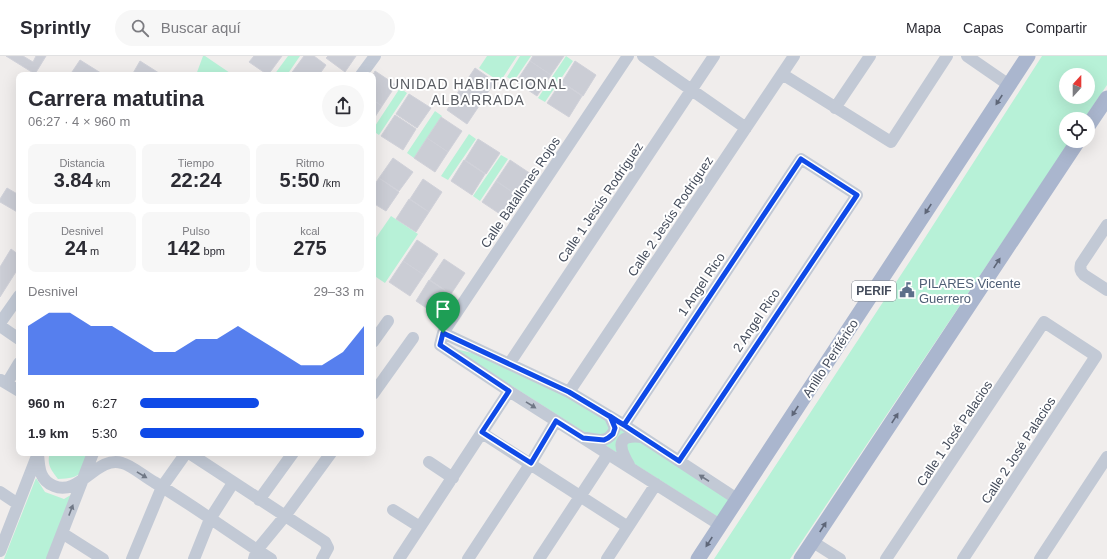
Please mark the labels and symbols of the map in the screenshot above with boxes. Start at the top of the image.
north arrow [1059,68,1095,104]
district label: UNIDAD HABITACIONAL ALBARRADA [389,76,567,108]
one-way arrow [995,95,1003,106]
street label: Calle Batallones Rojos [478,133,563,251]
street label: Calle 1 Jesús Rodríguez [555,139,646,265]
street label: Calle 2 Jesús Rodríguez [625,153,716,279]
one-way arrow [924,203,931,215]
street label: 1 Angel Rico [675,250,728,319]
one-way arrow [993,258,1001,268]
place label: PILARES Vicente Guerrero [919,276,1021,306]
road number: PERIF [852,281,896,301]
public building icon: PILARES Vicente Guerrero [898,281,916,299]
street label: 2 Angel Rico [730,286,783,355]
pin [426,292,460,333]
street label: Anillo Periférico [800,316,861,400]
street label: Calle 1 José Palacios [913,377,996,489]
street label: Calle 2 José Palacios [978,394,1059,506]
one-way arrow [526,401,536,409]
one-way arrow [791,405,798,417]
one-way arrow [891,412,898,424]
one-way arrow [136,471,148,478]
one-way arrow [699,474,709,482]
one-way arrow [68,503,74,515]
one-way arrow [819,521,827,532]
one-way arrow [706,536,713,548]

